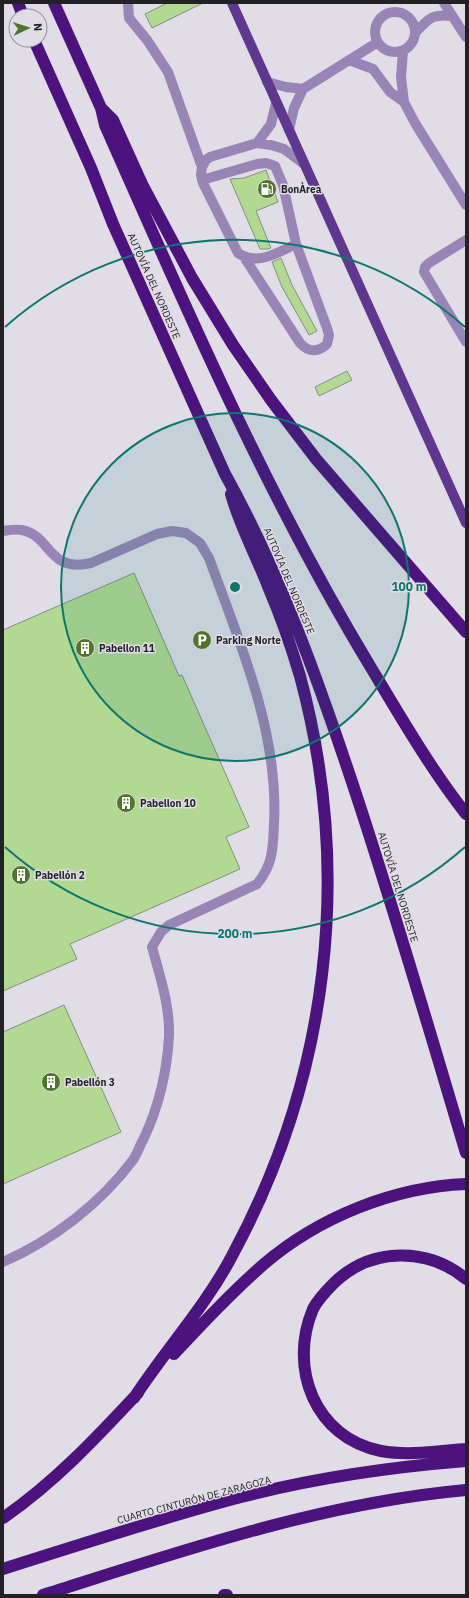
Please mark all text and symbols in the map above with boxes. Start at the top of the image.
north arrow [8,8,48,48]
text: N [31,23,45,32]
fuel station icon: BonÀrea [256,178,278,200]
place label: BonÀrea [281,181,322,196]
street label: AUTOVÍA DEL NORDESTE [125,231,183,341]
street label: AUTOVÍA DEL NORDESTE [261,526,317,636]
text: 100 m [391,579,427,594]
centre of rings [228,580,242,594]
parking icon: Parking Norte [191,629,213,651]
place label: Parking Norte [216,634,281,647]
building icon: Pabellon 11 [74,637,96,659]
place label: Pabellon 11 [99,642,155,655]
building icon: Pabellon 10 [115,792,137,814]
place label: Pabellon 10 [140,797,196,810]
street label: AUTOVÍA DEL NORDESTE [375,830,421,944]
building icon: Pabellón 2 [10,864,32,886]
place label: Pabellón 2 [35,869,85,882]
text: 200 m [217,926,253,941]
building icon: Pabellón 3 [40,1071,62,1093]
place label: Pabellón 3 [65,1076,115,1089]
street label: CUARTO CINTURÓN DE ZARAGOZA [116,1473,273,1527]

